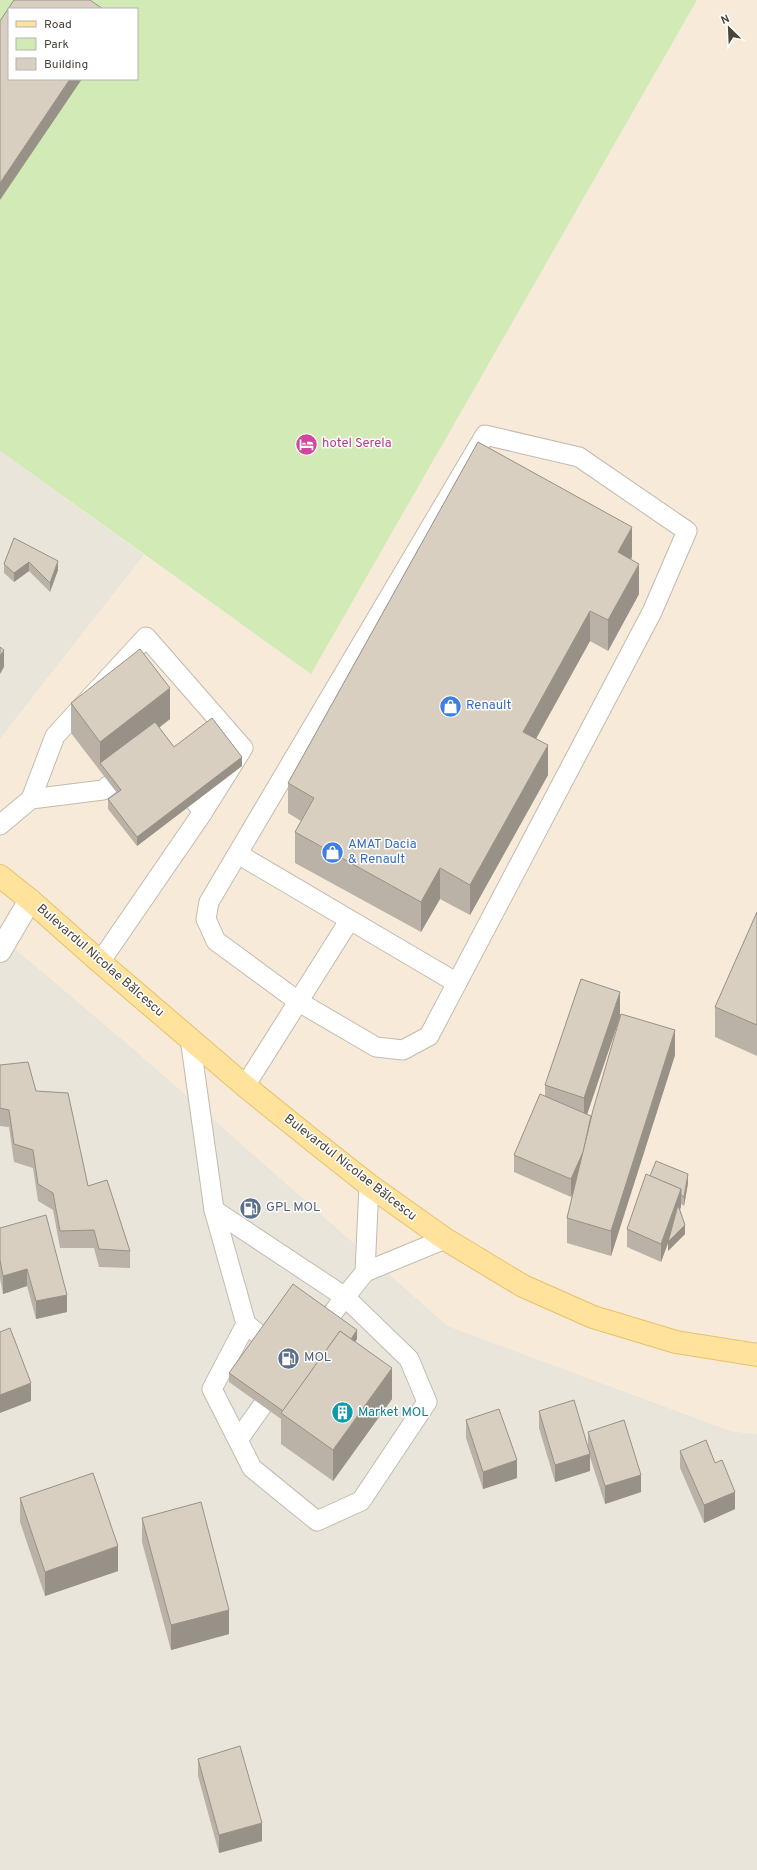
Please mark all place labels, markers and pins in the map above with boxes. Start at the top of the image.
hotel icon: hotel Serela [294,431,320,457]
place label: hotel Serela [322,436,392,452]
shop icon: Renault [438,693,464,719]
place label: Renault [466,698,511,714]
place label: AMAT Dacia & Renault [348,837,417,868]
shop icon: AMAT Dacia & Renault [320,839,346,865]
fuel station icon: GPL MOL [237,1195,263,1221]
place label: GPL MOL [266,1200,320,1216]
fuel station icon: MOL [276,1345,302,1371]
place label: MOL [304,1350,331,1366]
building icon: Market MOL [330,1400,356,1426]
place label: Market MOL [358,1405,429,1421]

